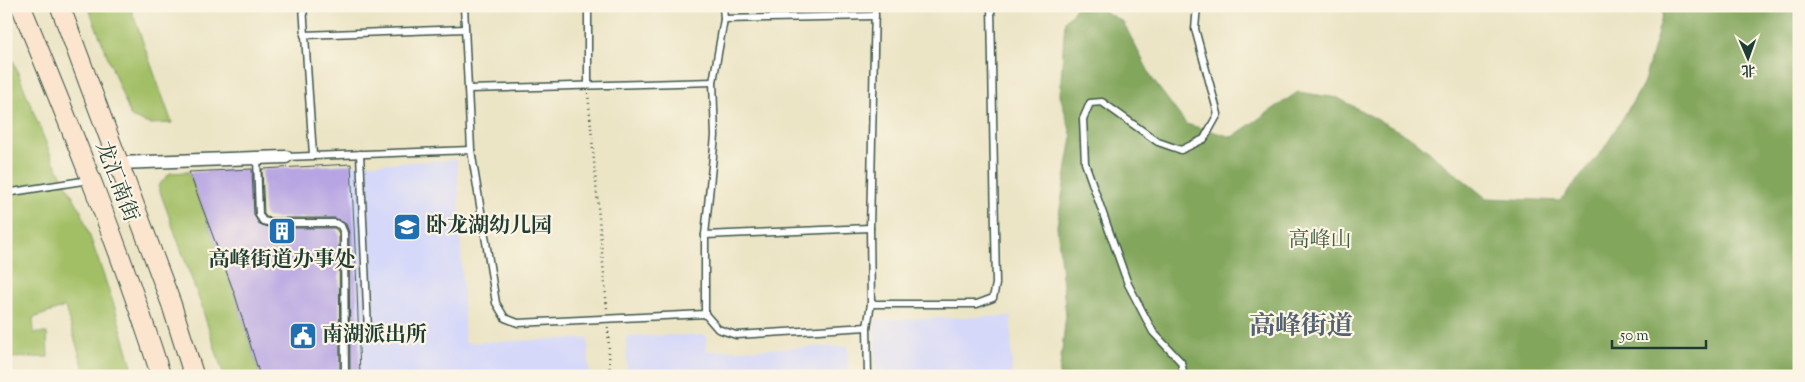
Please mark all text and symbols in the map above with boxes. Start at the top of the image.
north arrow [1722,32,1772,82]
text: 北 [1741,59,1756,79]
street label: 龙汇南街 [87,137,145,227]
school or university icon: 卧龙湖幼儿园 [392,212,422,242]
place label: 卧龙湖幼儿园 [426,212,552,242]
building icon: 高峰街道办事处 [267,216,297,246]
park label: 高峰山 [1289,226,1352,256]
place label: 高峰街道办事处 [209,246,356,276]
district label: 高峰街道 [1249,309,1353,346]
scale bar [1612,317,1706,349]
public building icon: 南湖派出所 [288,321,318,351]
place label: 南湖派出所 [322,321,427,351]
text: 50 m [1619,326,1649,347]

